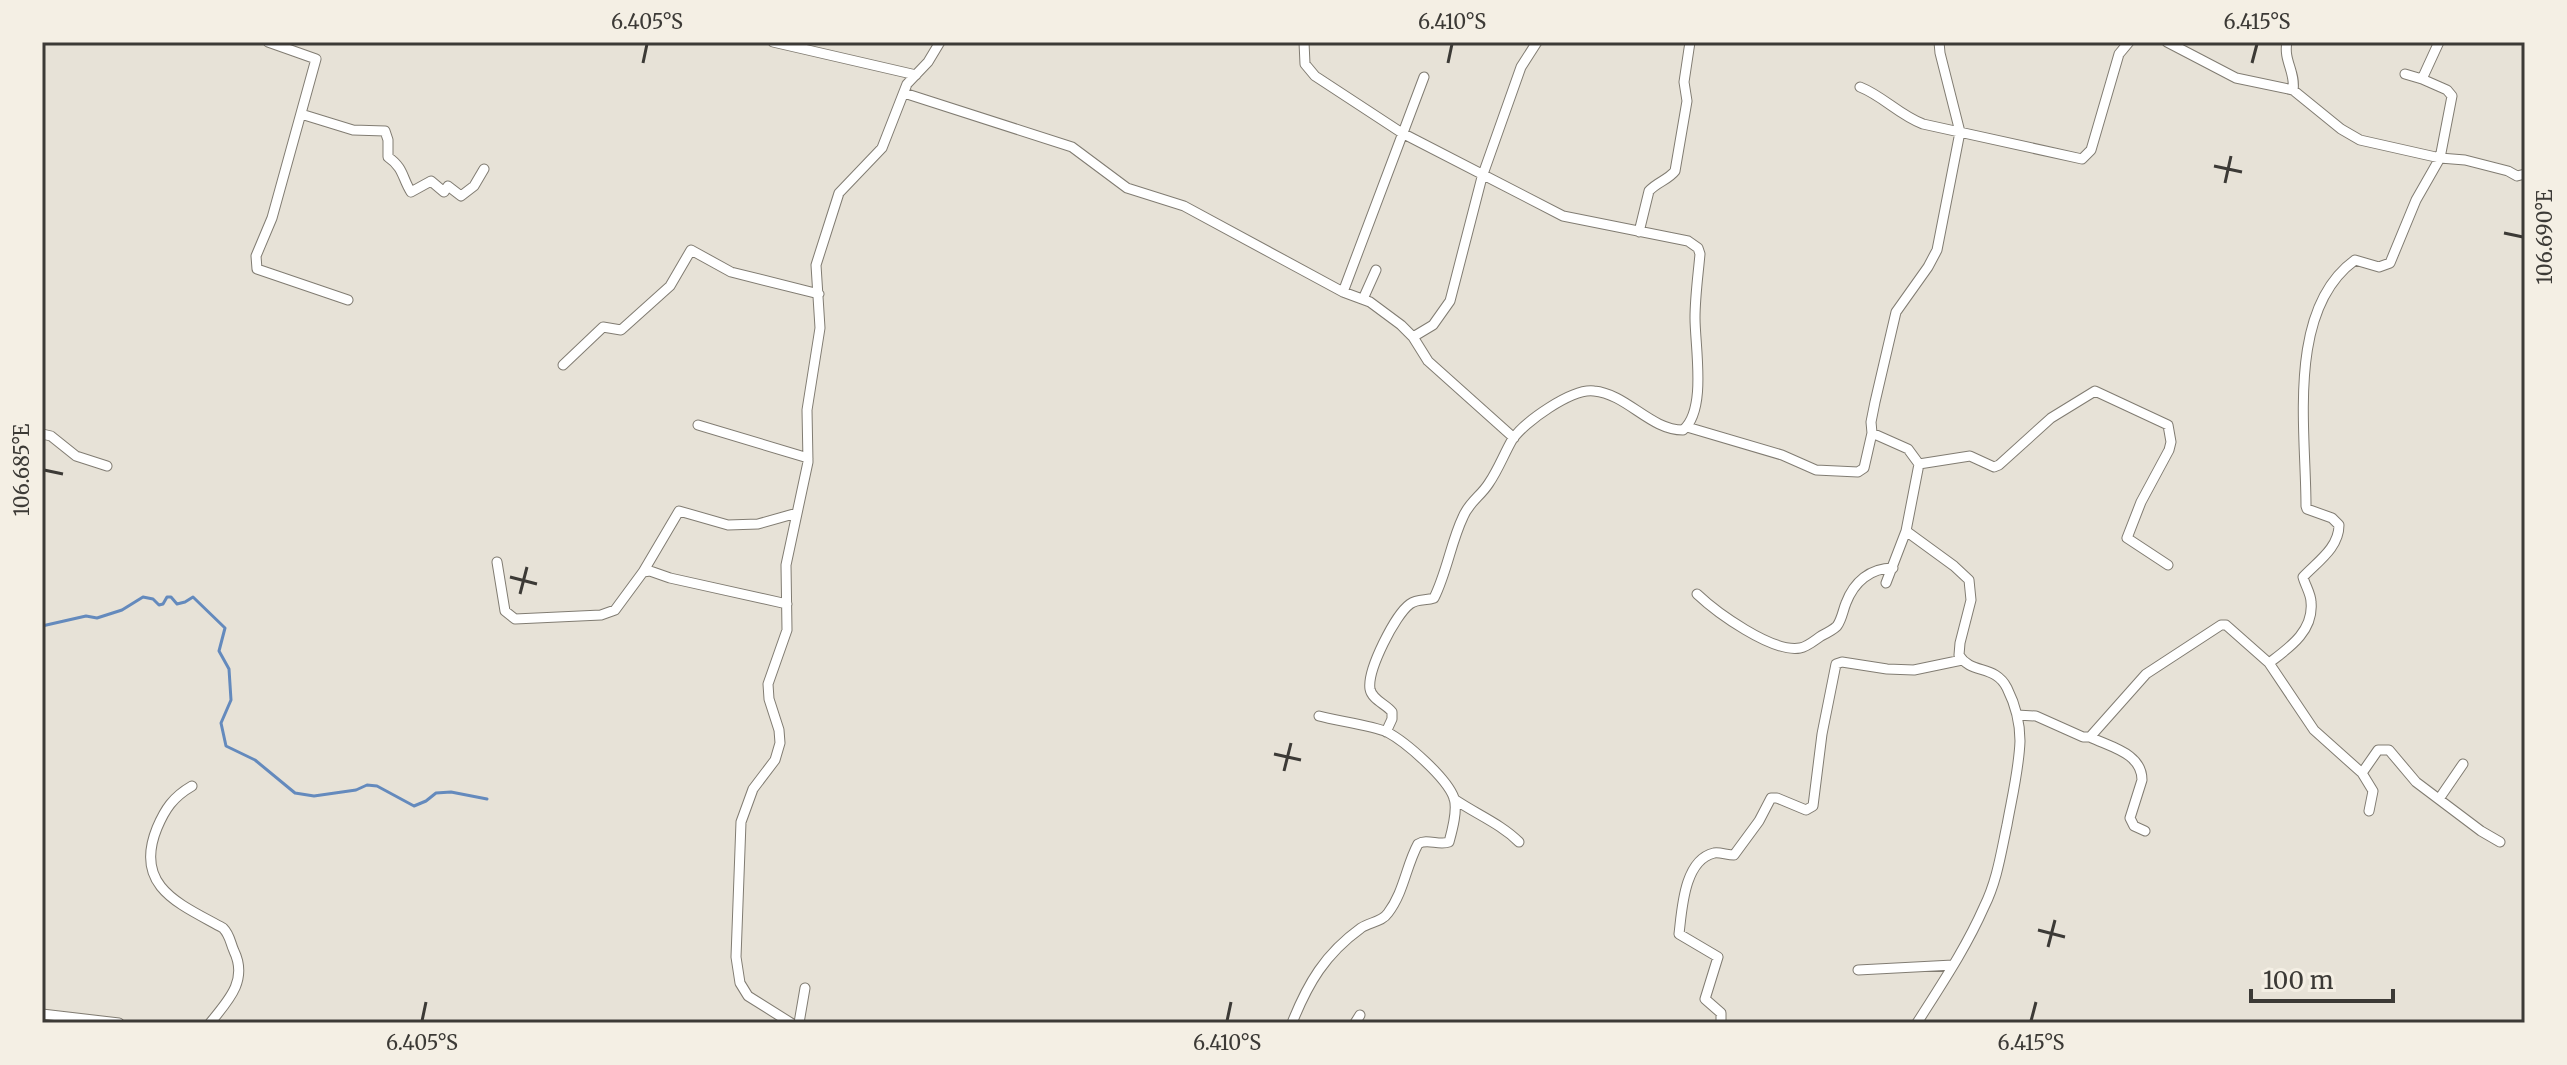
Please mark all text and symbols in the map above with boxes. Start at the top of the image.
text: 6.405°S [611,9,683,34]
text: 6.410°S [1418,9,1486,34]
text: 6.415°S [2224,9,2290,34]
text: 106.690°E [2532,189,2557,284]
text: 106.685°E [9,423,34,516]
scale bar [2251,953,2393,1003]
text: 100 m [2263,965,2334,996]
text: 6.405°S [386,1030,458,1055]
text: 6.410°S [1193,1030,1261,1055]
text: 6.415°S [1998,1030,2064,1055]

